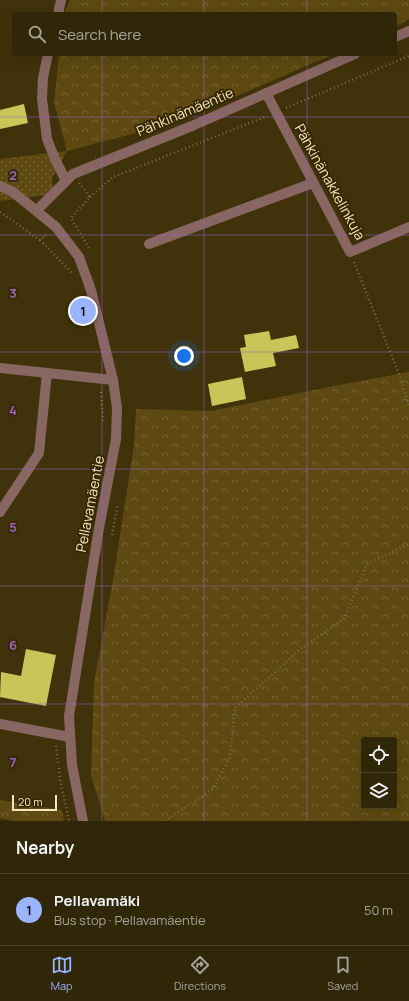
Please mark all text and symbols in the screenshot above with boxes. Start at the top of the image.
search box [12,12,397,56]
icon: search [26,23,48,45]
text: Search here [58,24,141,45]
street label: Pähkinämäentie [133,83,236,141]
street label: Pähkinänakkelinkuja [291,120,370,243]
text: 2 [9,166,17,184]
text: 3 [9,284,17,302]
pin: 1 [70,296,96,326]
your location [174,346,194,366]
text: 4 [9,401,17,419]
street label: Pellavamäentie [71,454,108,554]
text: 5 [9,518,17,536]
text: 6 [9,636,17,654]
map controls [361,737,397,809]
button: locate [361,737,397,773]
text: 7 [10,753,17,771]
button: layers [361,773,397,809]
scale bar [12,793,57,812]
text: 20 m [18,794,43,809]
text: Nearby [16,836,74,859]
text: Pellavamäki [54,890,140,911]
text: 1 [26,901,32,919]
text: 50 m [364,901,393,919]
text: Bus stop · Pellavamäentie [54,911,206,929]
tab: Map [51,954,73,993]
tab: Directions [174,954,226,993]
tab: Saved [327,954,358,993]

